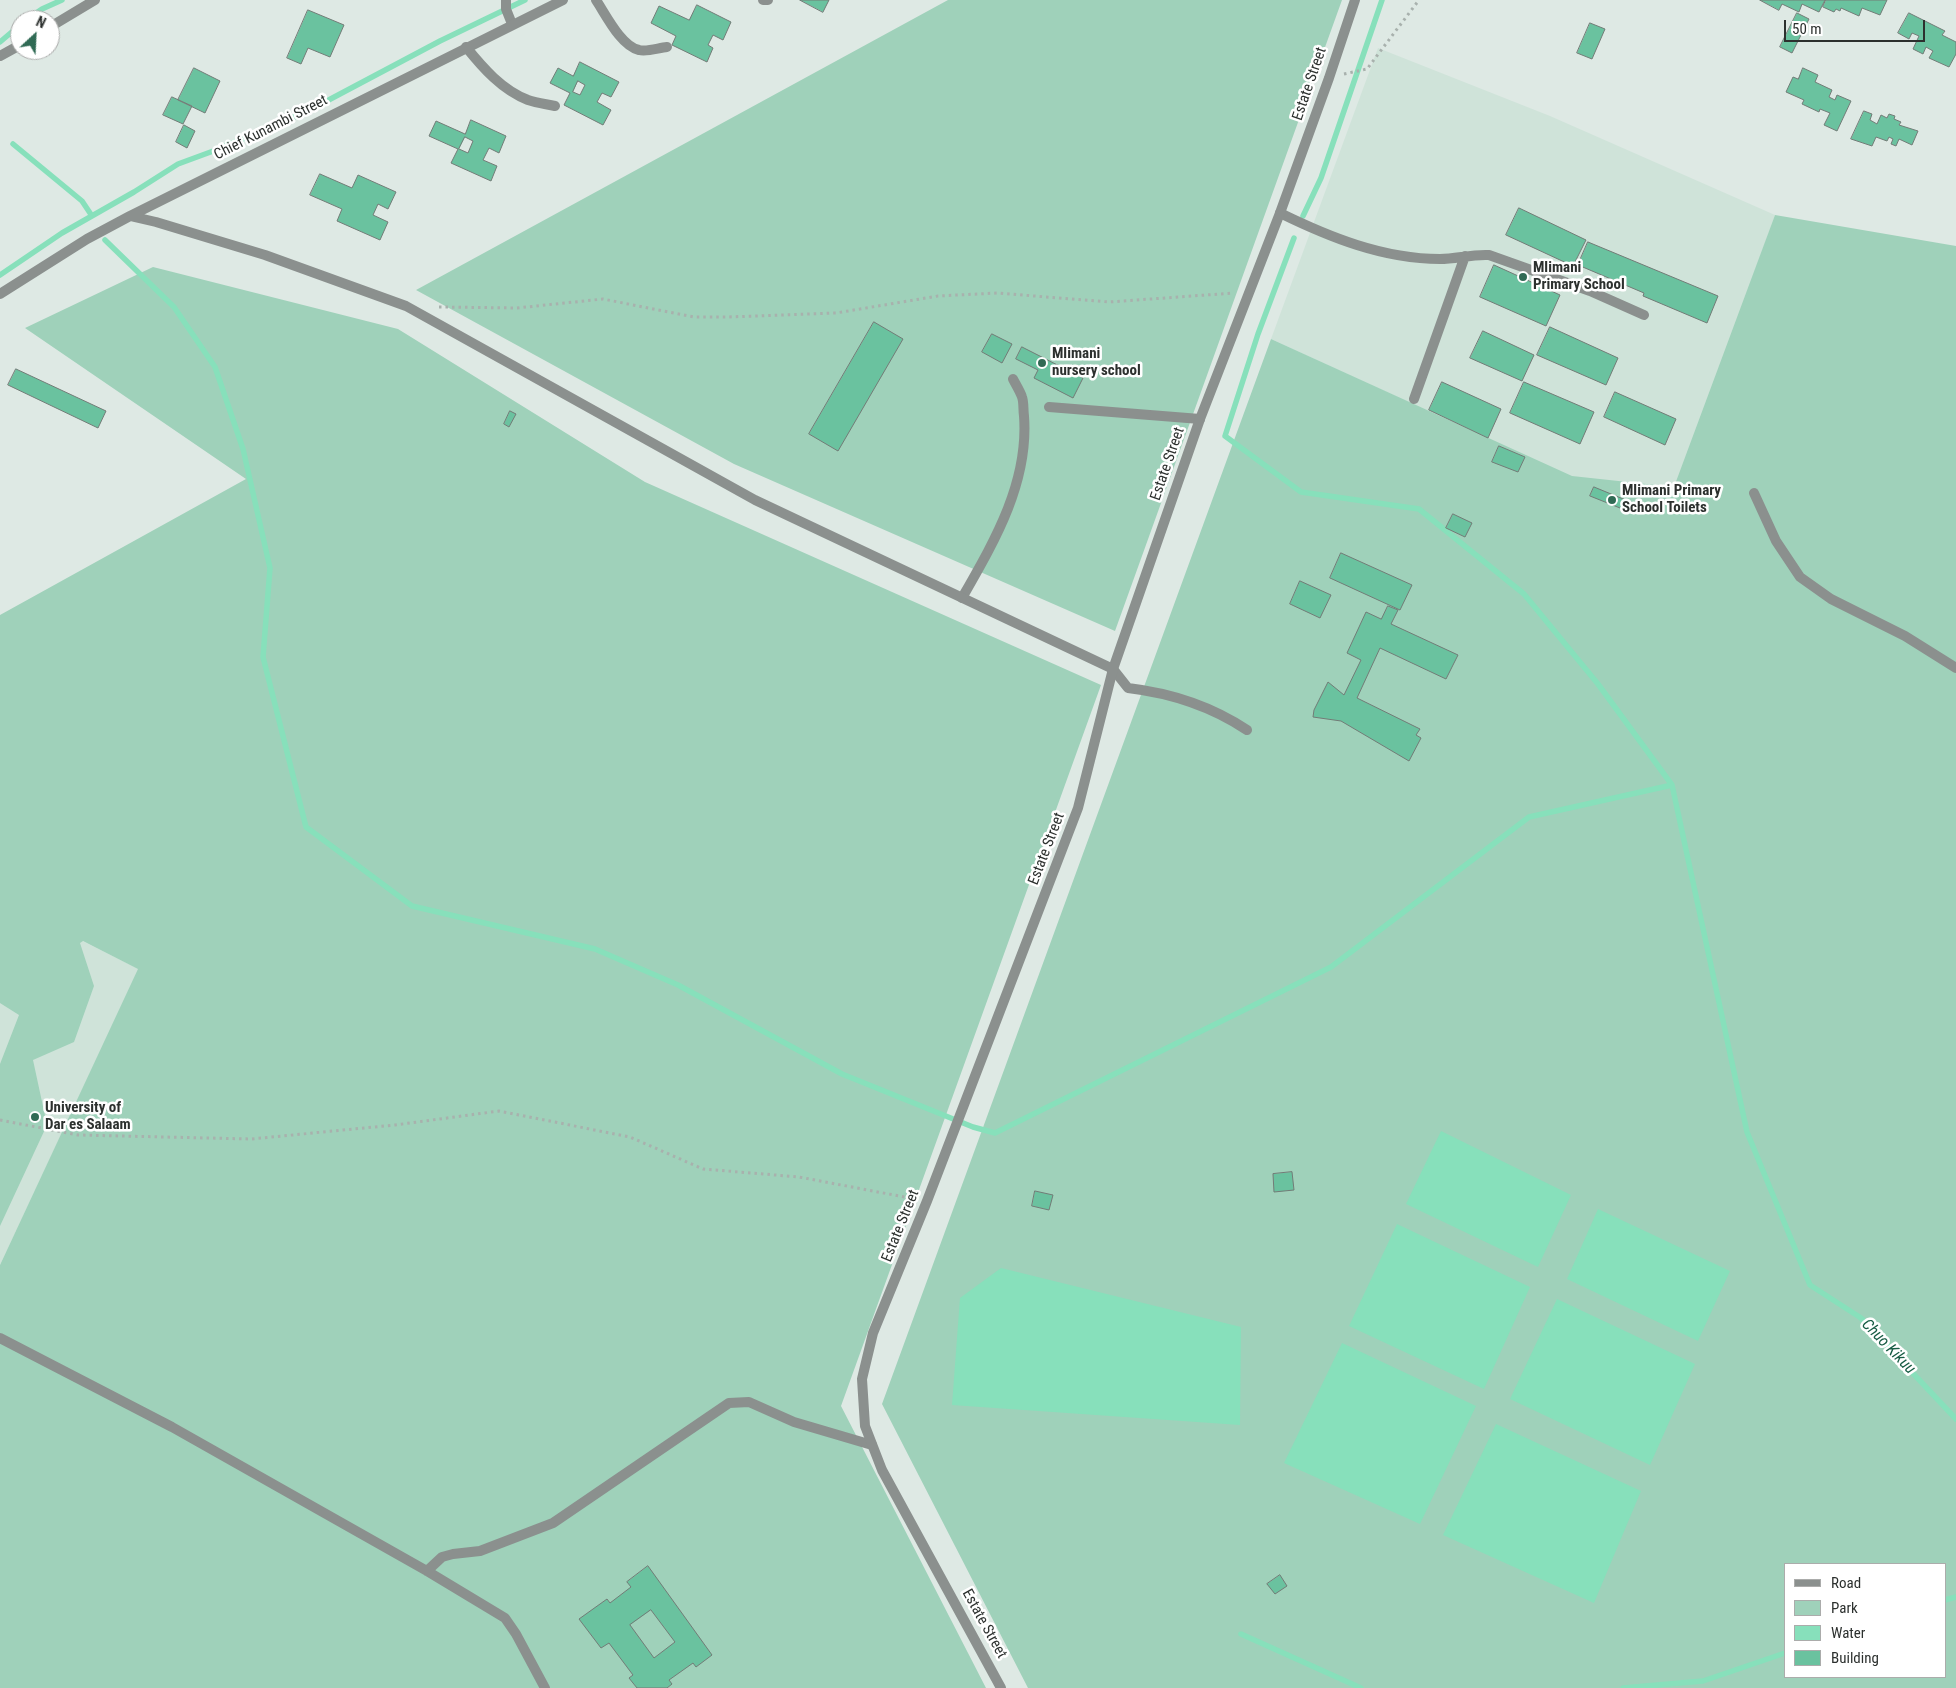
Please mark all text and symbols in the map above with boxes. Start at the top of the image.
north arrow [10,10,60,60]
scale bar [1786,10,1927,42]
text: N [34,13,48,31]
text: 50 m [1792,20,1822,38]
street label: Estate Street [1289,45,1331,123]
street label: Chief Kunambi Street [211,92,331,164]
place label: Mlimani Primary School [1533,259,1625,294]
marker: Mlimani Primary School [1517,271,1529,283]
place label: Mlimani nursery school [1052,345,1141,380]
marker: Mlimani nursery school [1036,357,1048,369]
street label: Estate Street [1147,425,1189,503]
place label: Mlimani Primary School Toilets [1622,482,1721,517]
marker: Mlimani Primary School Toilets [1606,494,1618,506]
street label: Estate Street [1025,810,1069,888]
place label: University of Dar es Salaam [45,1099,131,1134]
marker: University of Dar es Salaam [29,1111,41,1123]
street label: Estate Street [878,1187,924,1265]
water label: Chuo Kikuu [1857,1315,1919,1379]
legend [1784,1563,1946,1678]
text: Road [1831,1574,1861,1592]
street label: Estate Street [958,1586,1010,1662]
text: Park [1831,1599,1858,1617]
text: Water [1831,1624,1865,1642]
text: Building [1831,1649,1879,1667]

